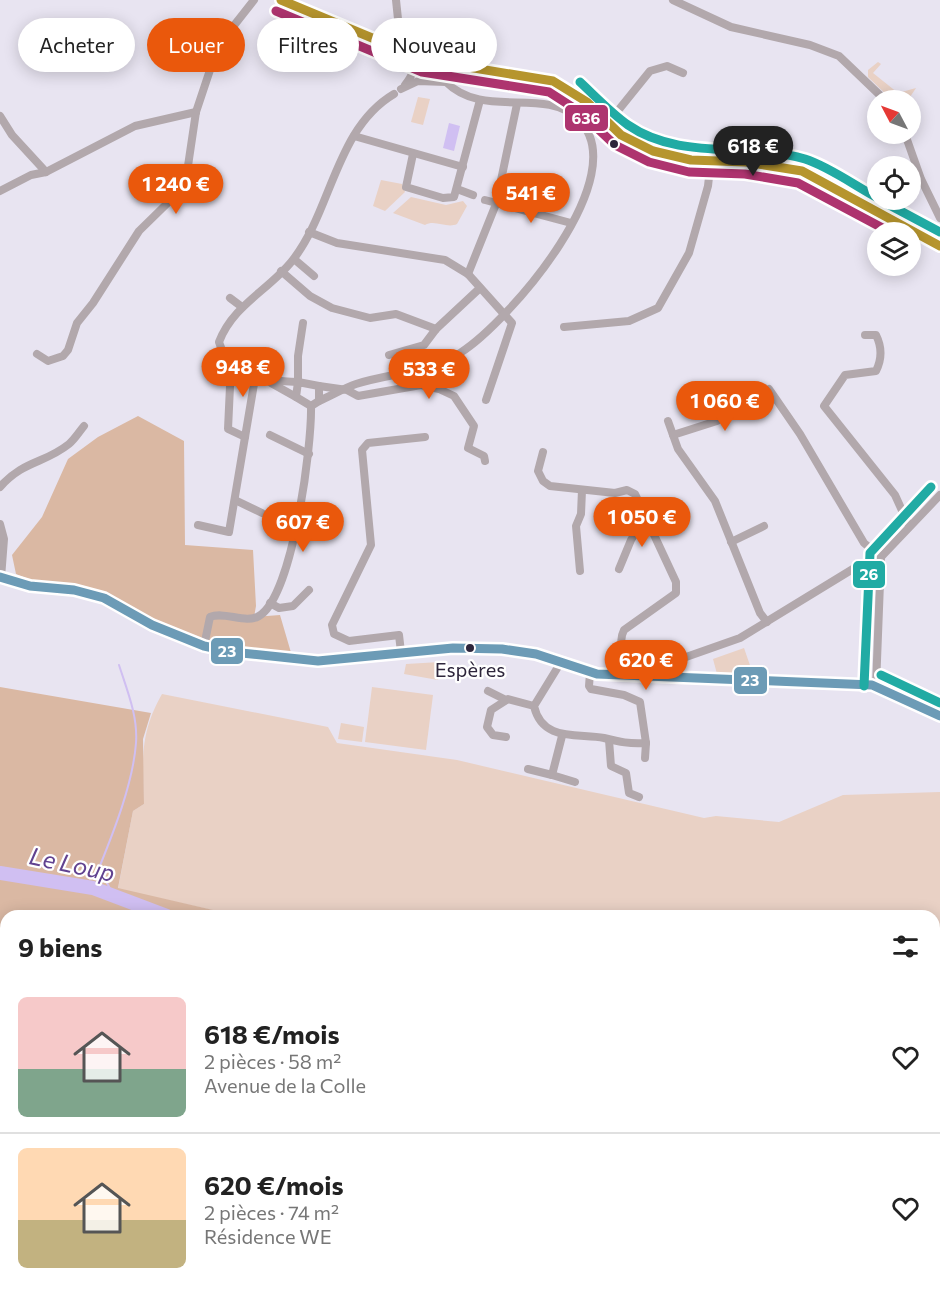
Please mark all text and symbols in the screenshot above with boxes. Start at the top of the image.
chip: Acheter [18,18,135,72]
chip: Louer [147,18,245,72]
chip: Filtres [257,18,359,72]
chip: Nouveau [371,18,497,72]
north arrow [867,90,921,144]
map controls [867,90,921,276]
line badge: 636 [564,104,609,132]
text: 636 [572,108,601,127]
pin: 618 € [711,126,795,177]
text: 618 € [727,133,779,157]
unlabelled marker [608,138,620,150]
button: locate [867,156,921,210]
pin: 1 240 € [121,164,231,215]
text: 1 240 € [142,171,210,195]
pin: 541 € [489,173,573,224]
text: 541 € [506,180,556,204]
button: layers [867,222,921,276]
pin: 948 € [201,347,285,398]
pin: 533 € [387,349,471,400]
text: 948 € [216,354,270,378]
text: 533 € [403,356,455,380]
pin: 1 060 € [670,381,780,432]
text: 1 060 € [690,388,760,412]
pin: 1 050 € [587,497,697,548]
pin: 607 € [261,502,345,553]
text: 1 050 € [607,504,677,528]
text: 607 € [276,509,330,533]
line badge: 26 [852,560,886,589]
text: 26 [860,564,879,583]
line badge: 23 [210,637,244,665]
pin: 620 € [604,640,688,691]
text: 23 [218,641,236,660]
marker: Espères [464,642,476,654]
text: 620 € [619,647,673,671]
place label: Espères [435,657,505,681]
line badge: 23 [733,666,768,695]
text: 23 [741,670,759,689]
water label: Le Loup [27,840,118,887]
icon: filters [889,930,922,963]
text: 9 biens [18,931,103,962]
text: 618 €/mois [204,1018,340,1049]
icon: home [66,1021,138,1093]
icon: heart [889,1041,922,1074]
text: 2 pièces · 58 m² [204,1049,341,1073]
text: Avenue de la Colle [204,1073,366,1097]
text: 620 €/mois [204,1169,344,1200]
icon: home [66,1172,138,1244]
icon: heart [889,1192,922,1225]
text: 2 pièces · 74 m² [204,1200,339,1224]
text: Résidence WE [204,1224,332,1248]

